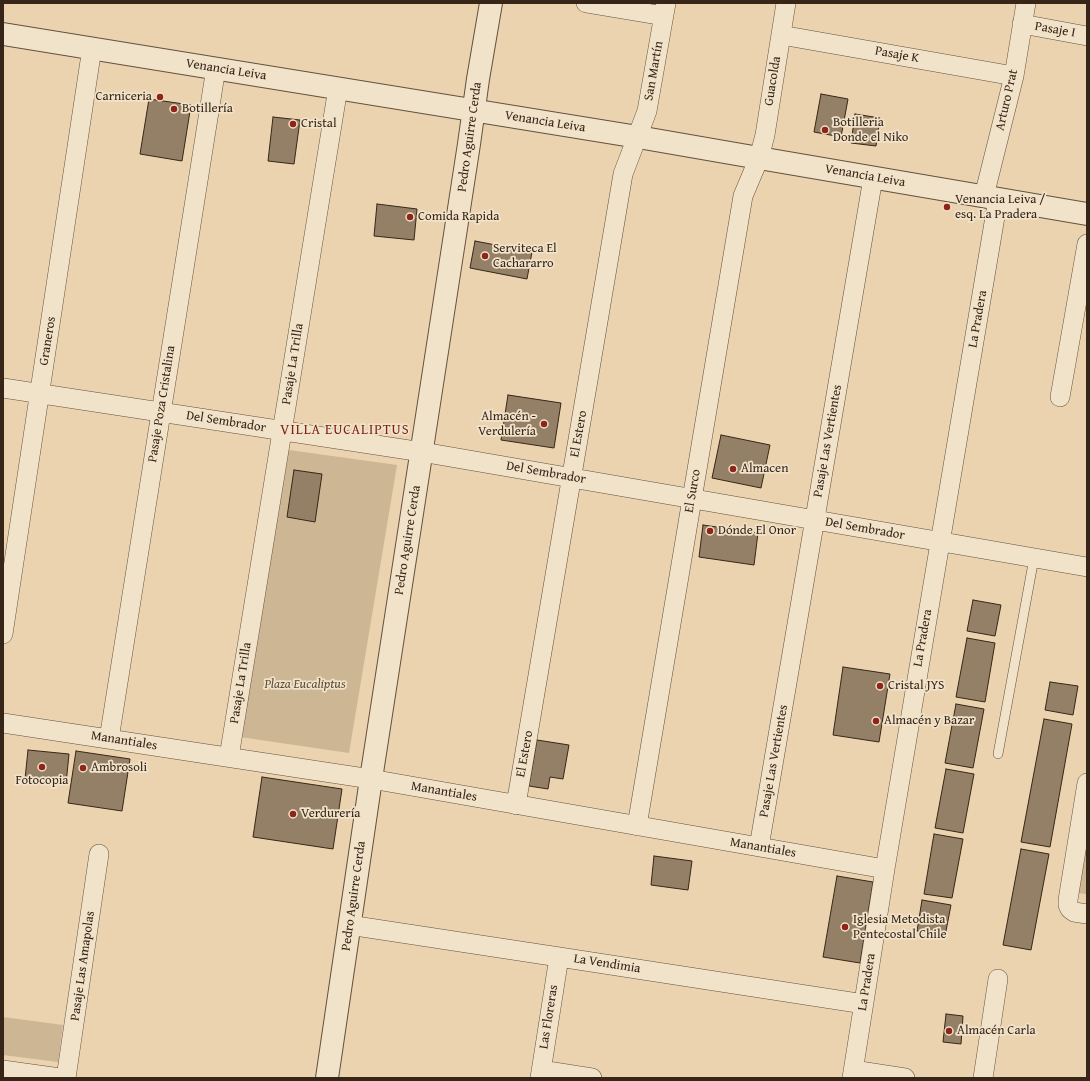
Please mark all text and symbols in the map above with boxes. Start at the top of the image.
street label: Pasaje I [1034,19,1076,41]
street label: San Martín [641,40,667,102]
street label: Pasaje K [874,43,920,67]
street label: Guacolda [761,55,785,107]
street label: Venancia Leiva [185,56,267,84]
street label: Arturo Prat [992,68,1022,132]
street label: Pedro Aguirre Cerda [455,81,485,193]
place label: Carniceria [95,89,152,105]
marker: Carniceria [155,92,165,102]
place label: Botillería [182,101,233,117]
marker: Botillería [169,104,179,114]
street label: Venancia Leiva [504,108,586,136]
place label: Botilleria Donde el Niko [833,115,908,146]
place label: Cristal [301,116,337,132]
marker: Cristal [288,119,298,129]
marker: Botilleria Donde el Niko [820,125,830,135]
street label: Venancia Leiva [824,161,906,191]
place label: Venancia Leiva / esq. La Pradera [955,192,1045,223]
marker: Venancia Leiva / esq. La Pradera [942,202,952,212]
place label: Comida Rapida [418,209,499,225]
marker: Comida Rapida [405,212,415,222]
place label: Serviteca El Cachararro [493,241,557,272]
marker: Serviteca El Cachararro [480,251,490,261]
street label: La Pradera [965,289,991,349]
street label: Graneros [36,315,60,367]
street label: Pasaje La Trilla [279,322,307,406]
street label: Pasaje Poza Cristalina [145,345,179,463]
street label: Pasaje Las Vertientes [810,383,846,499]
street label: Del Sembrador [185,408,267,436]
place label: Almacén - Verdulería [478,409,536,440]
street label: El Estero [567,409,591,459]
marker: Almacén - Verdulería [539,419,549,429]
district label: VILLA EUCALIPTUS [280,422,410,438]
street label: Del Sembrador [505,458,587,488]
place label: Almacen [741,461,788,477]
marker: Almacen [728,464,738,474]
street label: El Surco [681,468,705,514]
street label: Pedro Aguirre Cerda [392,484,424,596]
street label: Del Sembrador [824,514,906,544]
place label: Dónde El Onor [718,523,796,539]
marker: Dónde El Onor [705,526,715,536]
street label: La Pradera [910,608,936,668]
street label: Pasaje La Trilla [227,641,255,725]
park label: Plaza Eucaliptus [264,677,346,693]
place label: Cristal JYS [888,678,944,694]
marker: Cristal JYS [875,681,885,691]
street label: Pasaje Las Vertientes [756,703,792,819]
place label: Almacén y Bazar [884,713,974,729]
marker: Almacén y Bazar [871,716,881,726]
street label: Manantiales [90,728,158,754]
street label: El Estero [513,729,537,779]
place label: Ambrosoli [91,760,147,776]
marker: Fotocopia [37,762,47,772]
marker: Ambrosoli [78,763,88,773]
place label: Fotocopia [16,773,68,789]
street label: Manantiales [410,779,478,805]
place label: Verdurería [301,806,360,822]
marker: Verdurería [288,809,298,819]
street label: Manantiales [729,835,797,861]
street label: Pedro Aguirre Cerda [339,840,369,952]
street label: Pasaje Las Amapolas [68,910,98,1022]
place label: Iglesia Metodista Pentecostal Chile [853,912,947,943]
marker: Iglesia Metodista Pentecostal Chile [840,922,850,932]
street label: La Vendimia [572,951,642,977]
street label: La Pradera [855,952,879,1012]
street label: Las Floreras [536,984,562,1050]
place label: Almacén Carla [957,1023,1036,1039]
marker: Almacén Carla [944,1026,954,1036]

